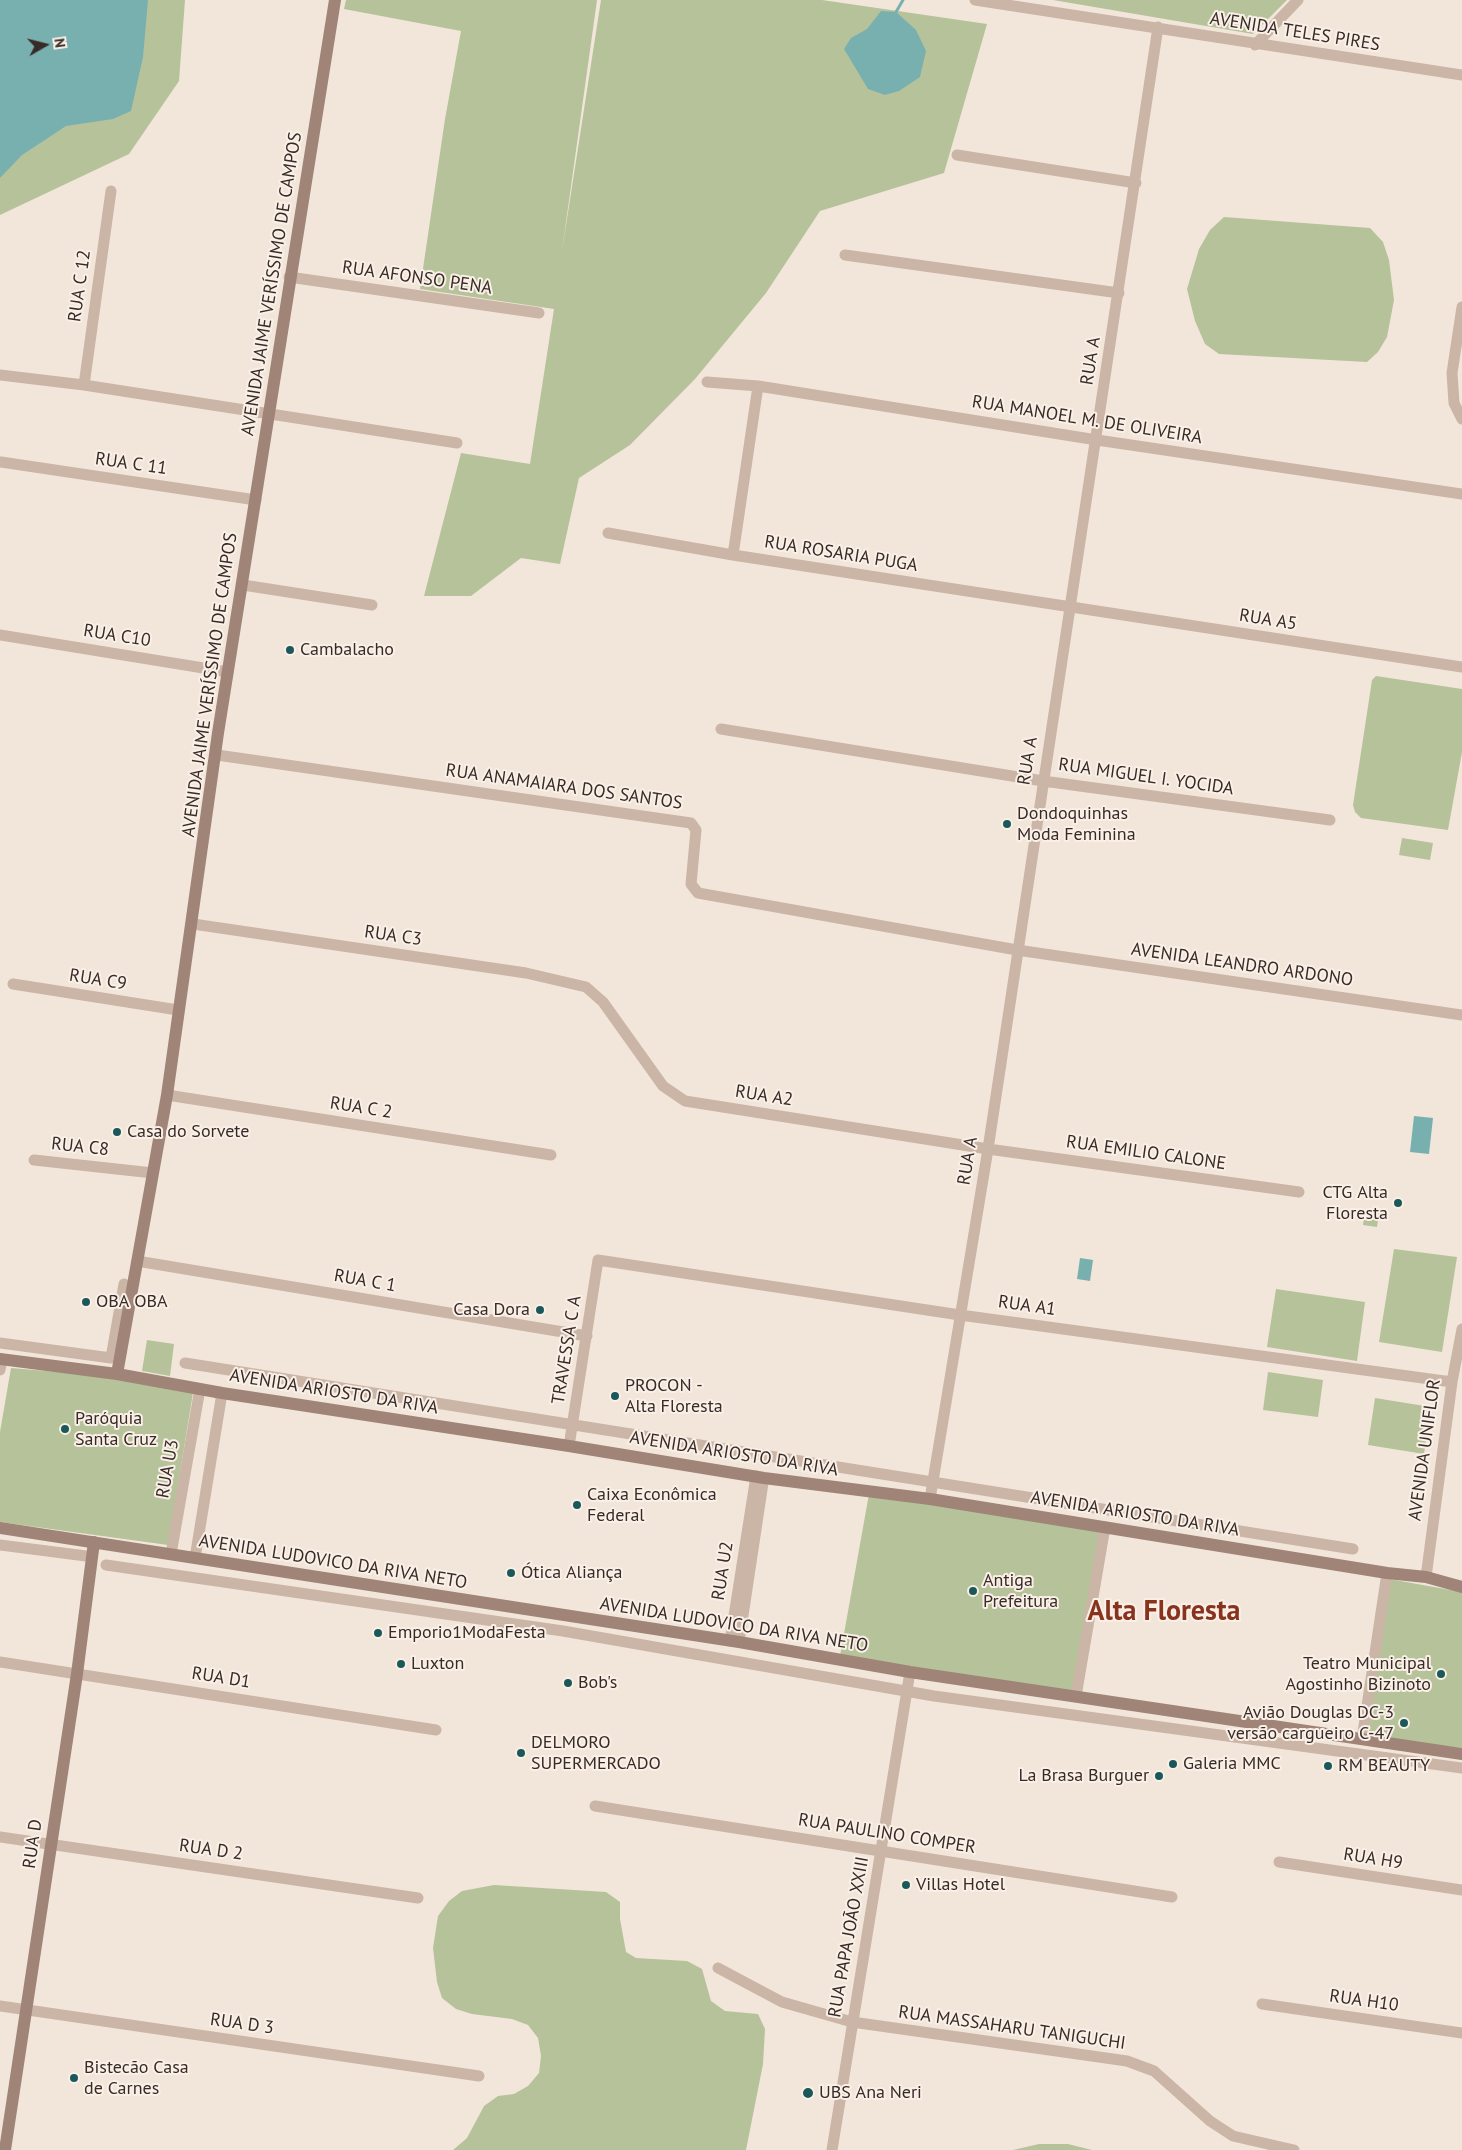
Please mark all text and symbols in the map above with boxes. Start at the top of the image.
street label: AVENIDA TELES PIRES [1208,8,1382,56]
north arrow [20,20,70,70]
text: N [50,37,69,49]
street label: AVENIDA JAIME VERÍSSIMO DE CAMPOS [237,131,307,437]
street label: RUA C 12 [64,249,96,323]
street label: RUA AFONSO PENA [341,257,493,299]
street label: RUA A [1077,335,1105,387]
street label: RUA MANOEL M. DE OLIVEIRA [970,391,1204,449]
street label: RUA C 11 [94,448,168,480]
street label: AVENIDA JAIME VERÍSSIMO DE CAMPOS [178,531,242,839]
street label: RUA ROSARIA PUGA [763,531,919,577]
street label: RUA A5 [1238,605,1298,635]
street label: RUA C10 [82,620,152,652]
place label: Cambalacho [300,639,394,661]
marker: Cambalacho [284,644,296,656]
street label: RUA A [1014,735,1042,787]
street label: RUA MIGUEL I. YOCIDA [1057,754,1235,800]
street label: RUA ANAMAIARA DOS SANTOS [444,760,684,814]
place label: Dondoquinhas Moda Feminina [1017,803,1136,846]
marker: Dondoquinhas Moda Feminina [1001,818,1013,830]
street label: RUA C3 [363,921,423,951]
street label: AVENIDA LEANDRO ARDONO [1130,939,1354,991]
street label: RUA C9 [68,965,128,995]
street label: RUA A2 [734,1081,794,1111]
street label: RUA C 2 [328,1092,394,1124]
place label: Casa do Sorvete [127,1121,249,1143]
marker: Casa do Sorvete [111,1126,123,1138]
street label: RUA EMILIO CALONE [1065,1131,1227,1175]
street label: RUA C8 [50,1133,110,1161]
street label: RUA A [954,1135,982,1187]
place label: CTG Alta Floresta [1322,1182,1388,1224]
marker: CTG Alta Floresta [1392,1197,1404,1209]
street label: RUA C 1 [332,1265,398,1297]
place label: OBA OBA [96,1291,168,1313]
street label: RUA A1 [997,1291,1057,1321]
street label: TRAVESSA C A [548,1294,586,1406]
marker: OBA OBA [80,1296,92,1308]
place label: Casa Dora [453,1299,530,1321]
marker: Casa Dora [534,1304,546,1316]
street label: AVENIDA ARIOSTO DA RIVA [228,1365,440,1419]
place label: PROCON - Alta Floresta [625,1375,723,1418]
street label: AVENIDA UNIFLOR [1404,1378,1446,1522]
marker: PROCON - Alta Floresta [609,1390,621,1402]
place label: Paróquia Santa Cruz [75,1408,157,1450]
marker: Paróquia Santa Cruz [59,1423,71,1435]
street label: AVENIDA ARIOSTO DA RIVA [628,1427,840,1481]
street label: RUA U3 [152,1438,184,1500]
place label: Caixa Econômica Federal [587,1484,717,1526]
street label: AVENIDA ARIOSTO DA RIVA [1029,1487,1241,1541]
marker: Caixa Econômica Federal [571,1499,583,1511]
street label: AVENIDA LUDOVICO DA RIVA NETO [197,1530,469,1594]
street label: RUA U2 [708,1540,738,1602]
place label: Ótica Aliança [521,1562,623,1584]
marker: Ótica Aliança [505,1567,517,1579]
place label: Antiga Prefeitura [983,1570,1058,1612]
marker: Antiga Prefeitura [967,1585,979,1597]
street label: AVENIDA LUDOVICO DA RIVA NETO [598,1593,870,1657]
district label: Alta Floresta [1088,1595,1240,1629]
place label: Emporio1ModaFesta [388,1622,546,1644]
marker: Emporio1ModaFesta [372,1627,384,1639]
place label: Luxton [411,1653,464,1675]
place label: Teatro Municipal Agostinho Bizinoto [1285,1653,1431,1696]
marker: Luxton [395,1658,407,1670]
street label: RUA D1 [190,1663,252,1693]
marker: Teatro Municipal Agostinho Bizinoto [1435,1668,1447,1680]
place label: Bob's [578,1672,617,1694]
marker: Bob's [562,1677,574,1689]
place label: Avião Douglas DC-3 versão cargueiro C-47 [1227,1702,1394,1745]
marker: Avião Douglas DC-3 versão cargueiro C-47 [1398,1717,1410,1729]
place label: DELMORO SUPERMERCADO [531,1732,661,1775]
marker: DELMORO SUPERMERCADO [515,1747,527,1759]
place label: Galeria MMC [1183,1753,1281,1775]
place label: RM BEAUTY [1338,1755,1430,1777]
marker: Galeria MMC [1167,1758,1179,1770]
marker: RM BEAUTY [1322,1760,1334,1772]
place label: La Brasa Burguer [1018,1765,1149,1787]
marker: La Brasa Burguer [1153,1770,1165,1782]
street label: RUA PAULINO COMPER [797,1809,977,1859]
street label: RUA D [19,1818,47,1870]
street label: RUA D 2 [178,1835,244,1865]
street label: RUA H9 [1342,1844,1404,1874]
street label: RUA PAPA JOÃO XXIII [824,1855,874,2019]
place label: Villas Hotel [916,1874,1005,1896]
marker: Villas Hotel [900,1879,912,1891]
street label: RUA H10 [1328,1985,1400,2017]
street label: RUA MASSAHARU TANIGUCHI [897,2001,1127,2055]
street label: RUA D 3 [209,2009,275,2039]
place label: Bistecão Casa de Carnes [84,2057,189,2100]
marker: Bistecão Casa de Carnes [68,2072,80,2084]
place label: UBS Ana Neri [819,2082,922,2104]
marker: UBS Ana Neri [801,2086,815,2100]

